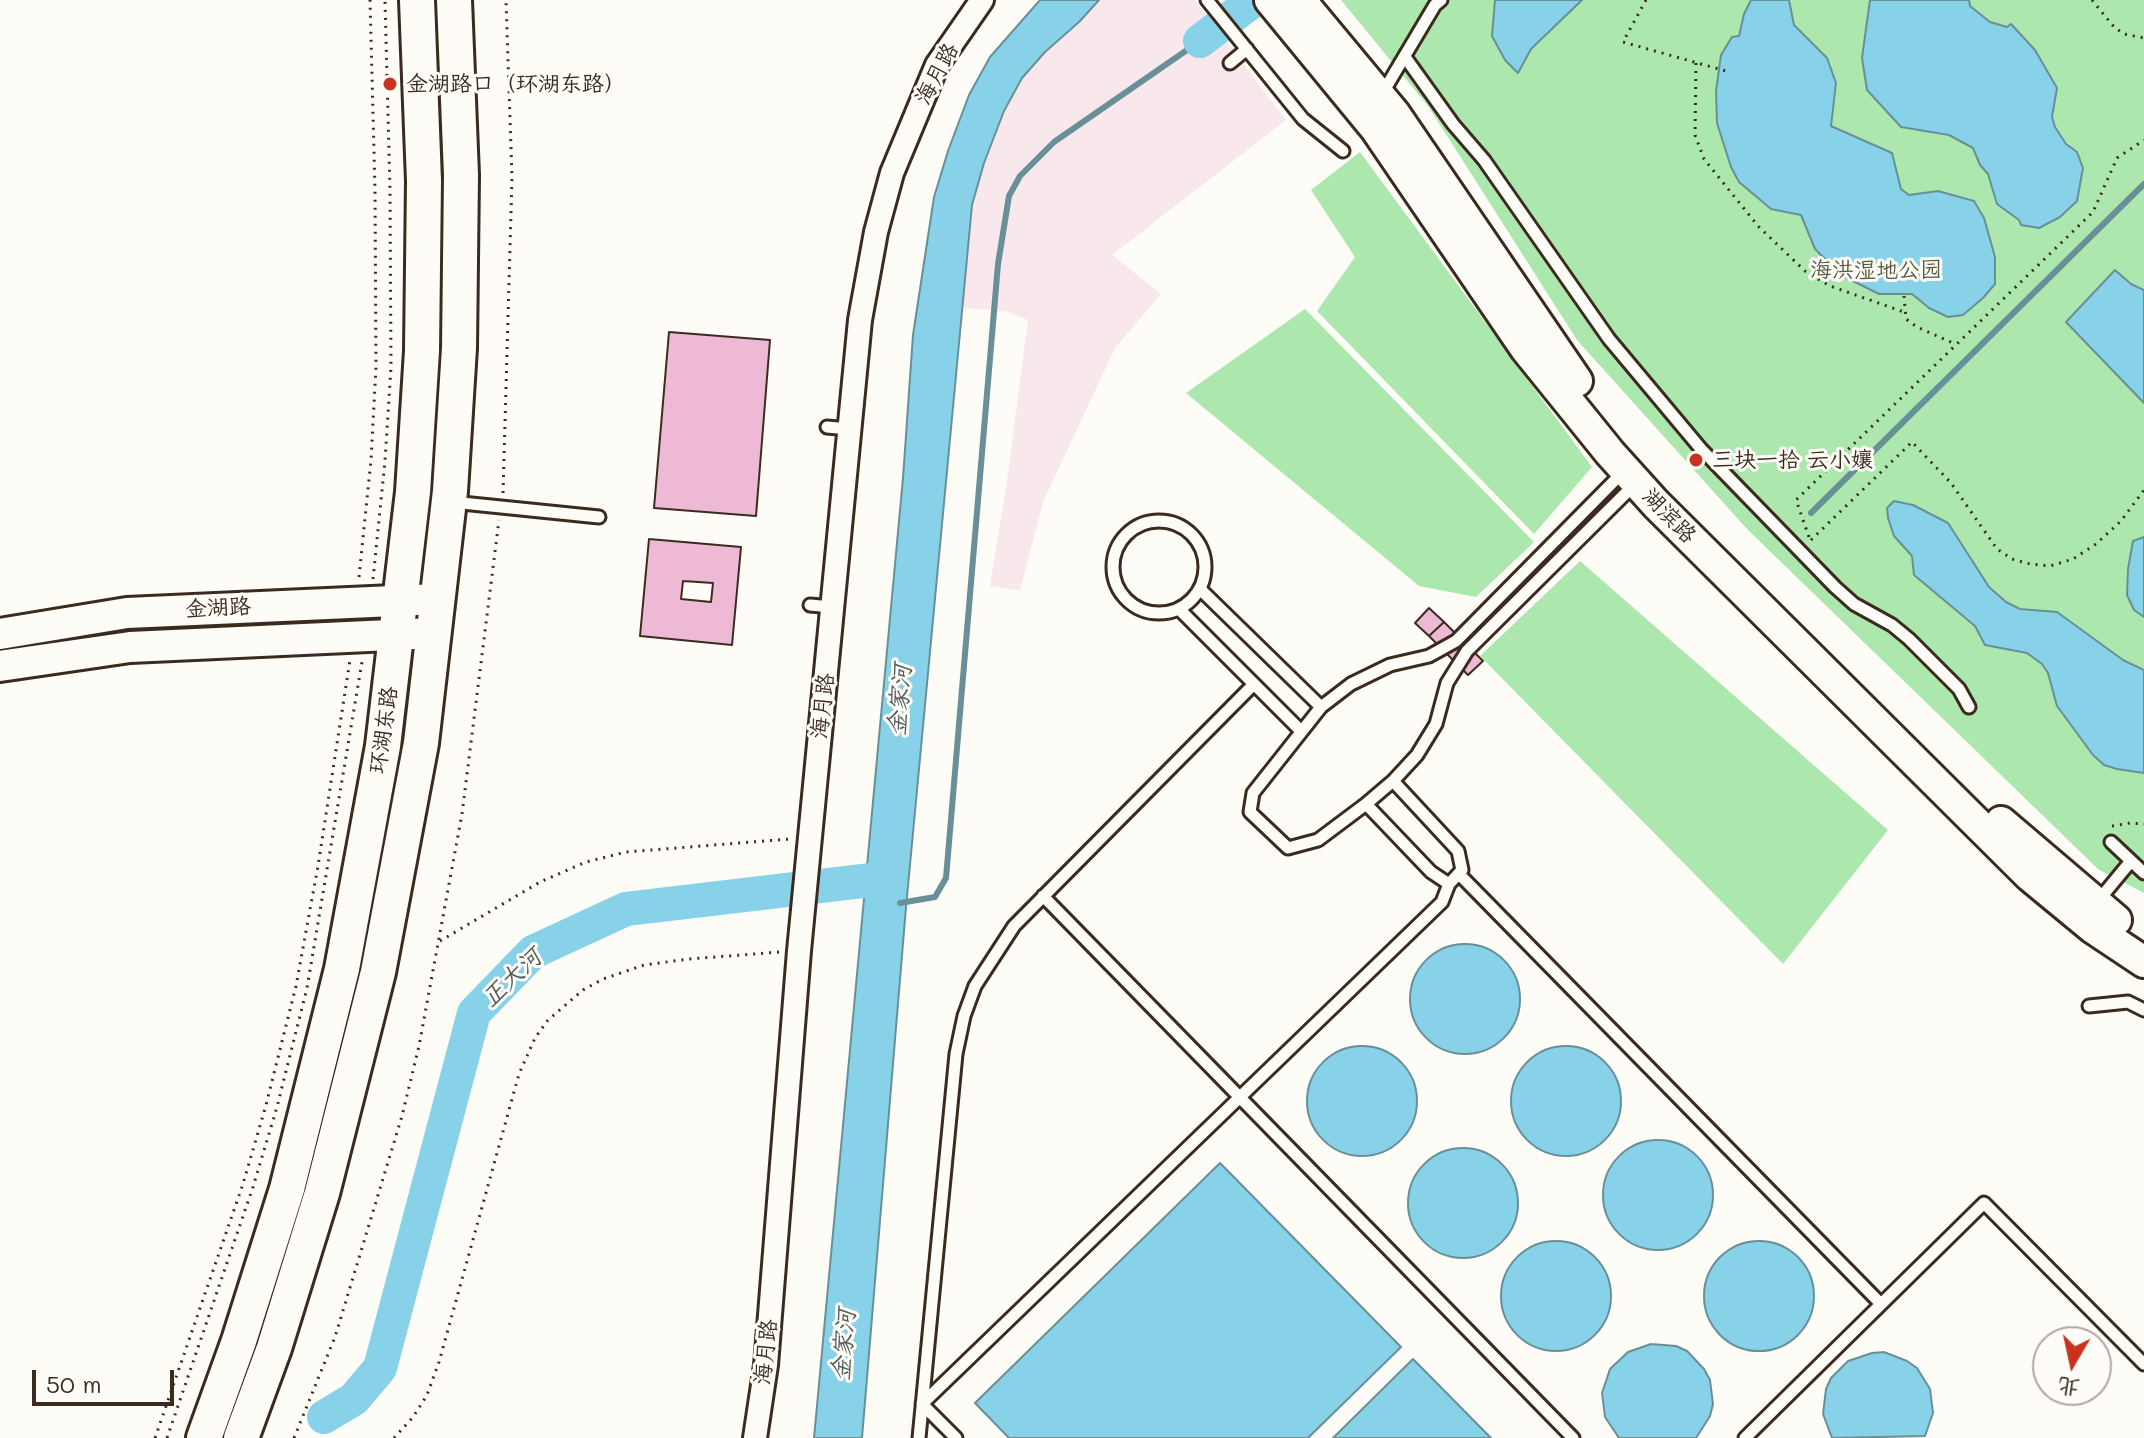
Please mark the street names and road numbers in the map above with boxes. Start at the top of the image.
street label: 海月路 [910,39,964,109]
street label: 湖滨路 [1637,483,1701,549]
street label: 金湖路 [184,593,252,623]
street label: 海月路 [806,672,840,740]
street label: 环湖东路 [365,685,403,775]
street label: 海月路 [749,1318,783,1386]

